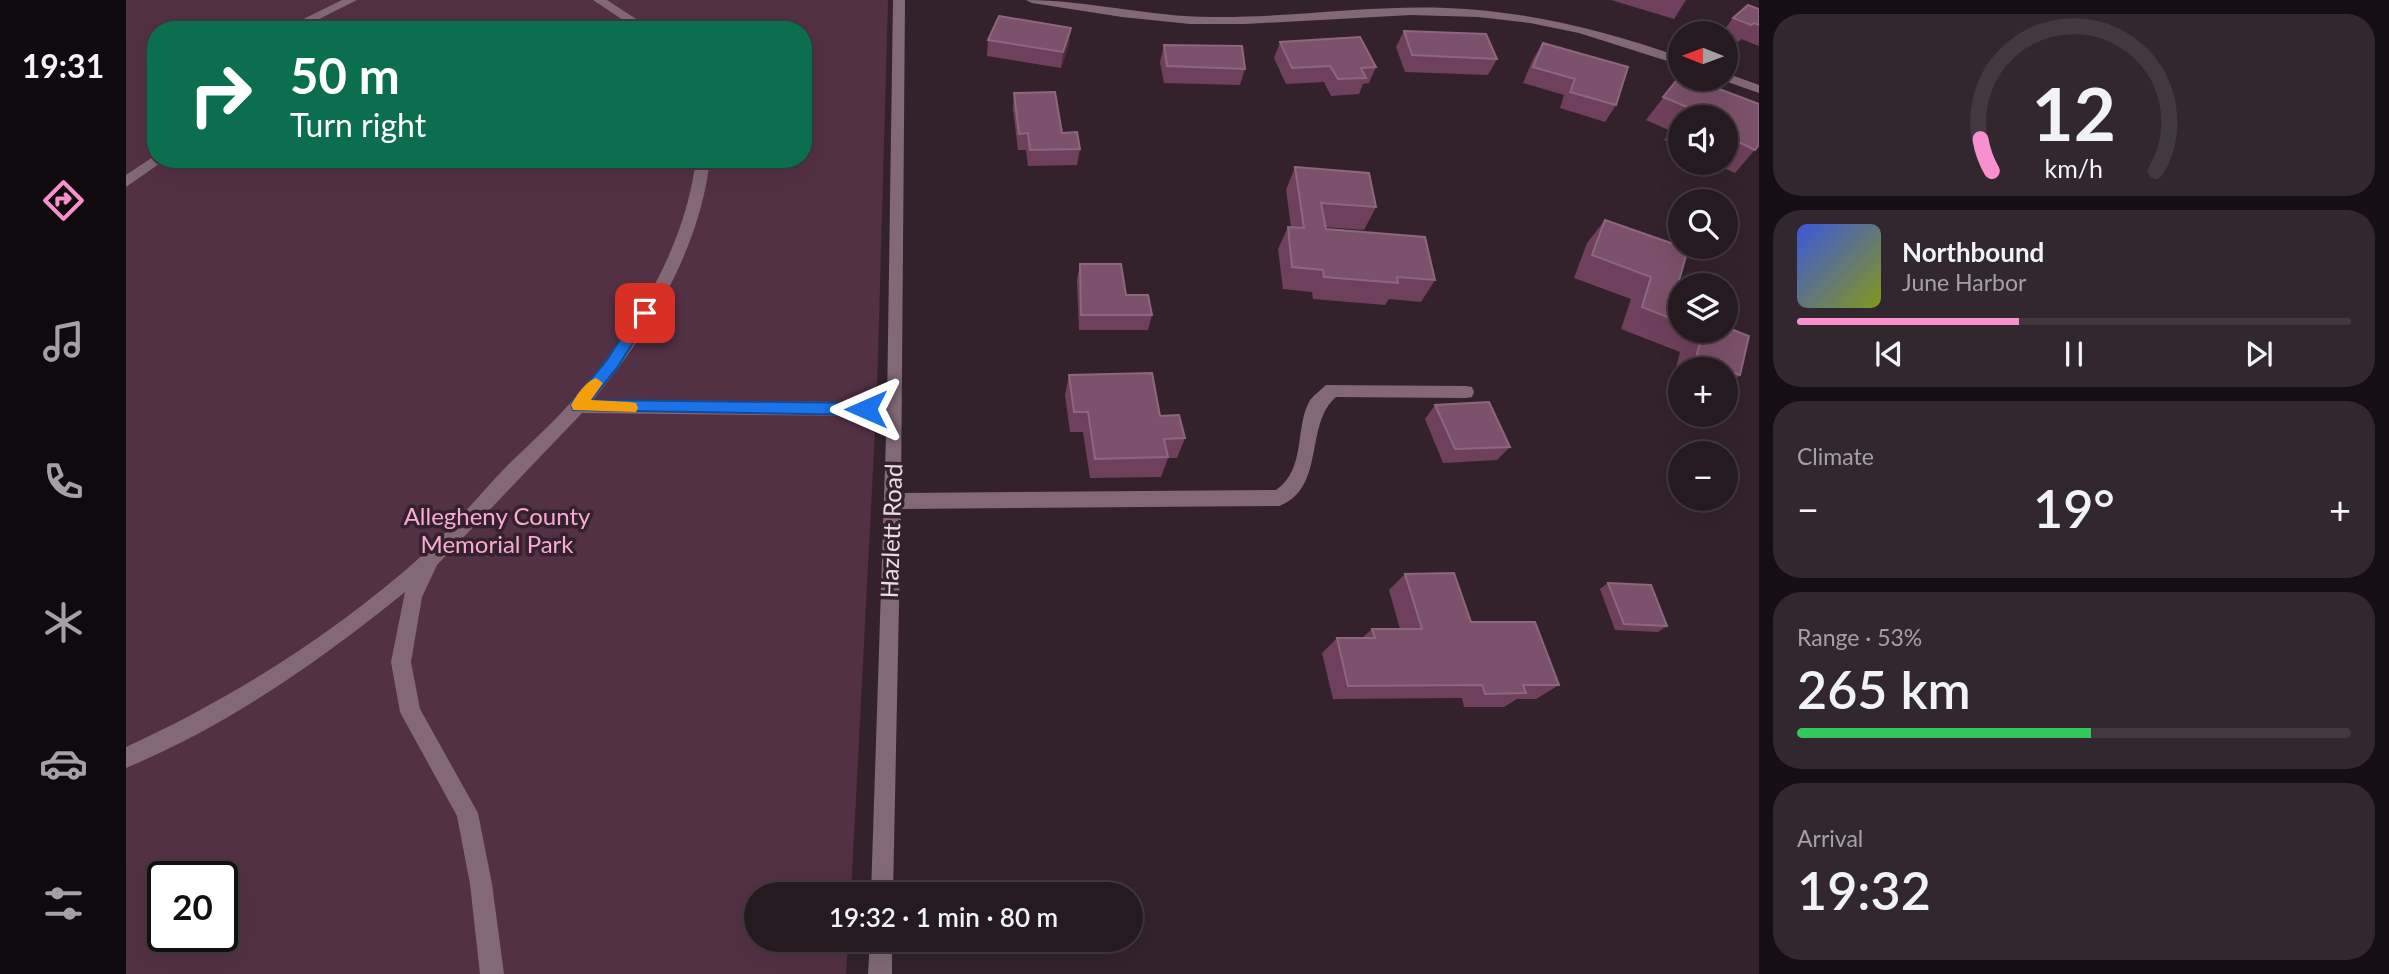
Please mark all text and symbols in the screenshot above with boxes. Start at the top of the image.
north arrow [1668,21,1738,91]
map controls [1668,21,1738,511]
text: 19:31 [22,46,104,85]
text: 50 m [290,46,400,104]
icon: right [175,49,266,140]
text: 12 [2032,69,2116,157]
text: Turn right [290,105,426,144]
button: sound [1668,105,1738,175]
text: km/h [2045,153,2103,183]
icon: directions [39,176,88,225]
button: search [1668,189,1738,259]
text: Northbound [1902,236,2044,268]
text: June Harbor [1902,268,2026,296]
button: layers [1668,273,1738,343]
pin [615,283,675,343]
icon: arrive [626,294,664,332]
icon: music [39,317,88,366]
icon: previous [1870,335,1908,373]
icon: pause [2055,335,2093,373]
icon: next [2240,335,2278,373]
button: + [1668,357,1738,427]
position arrow [829,372,903,446]
button: − [1668,441,1738,511]
text: Climate [1797,442,1874,470]
icon: phone [39,457,88,506]
street label: Hazlett Road [874,463,907,599]
text: 19° [2033,477,2115,539]
text: − [1797,486,1819,532]
text: + [2329,486,2351,532]
park label: Allegheny County Memorial Park [404,501,591,558]
icon: climate [39,598,88,647]
text: Range · 53% [1797,623,1922,651]
text: 265 km [1797,658,1971,720]
icon: car [39,739,88,788]
text: Arrival [1797,824,1863,852]
text: 19:32 [1797,859,1931,921]
speed limit sign: 20 [147,861,238,952]
icon: filters [39,879,88,928]
text: 19:32 · 1 min · 80 m [829,901,1058,933]

